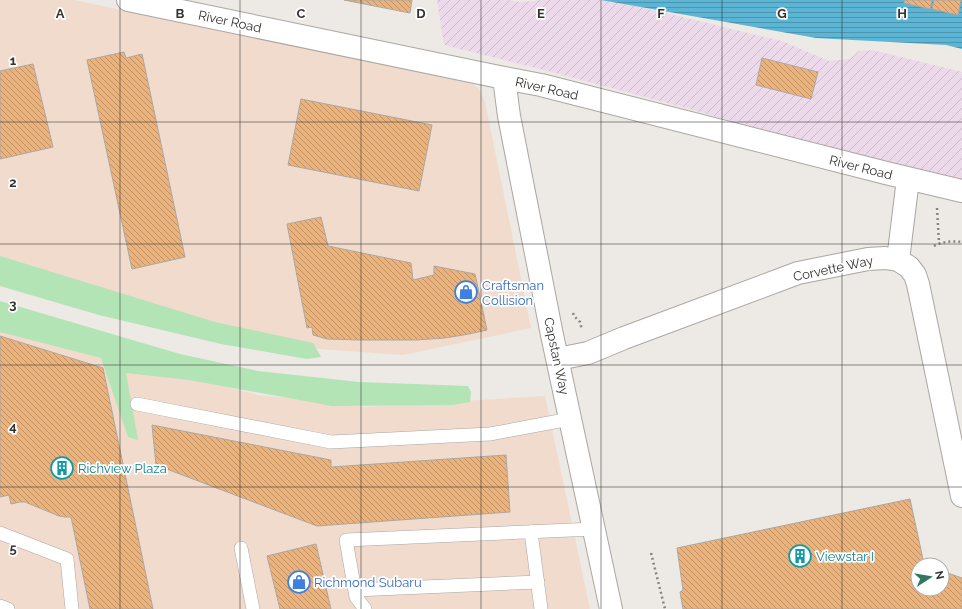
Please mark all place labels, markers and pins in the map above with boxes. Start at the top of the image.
place label: Craftsman Collision [482,278,544,308]
shop icon: Craftsman Collision [453,279,479,305]
building icon: Richview Plaza [49,455,75,481]
place label: Richview Plaza [78,461,167,476]
building icon: Viewstar I [787,543,813,569]
place label: Viewstar I [816,549,874,564]
shop icon: Richmond Subaru [286,569,312,595]
place label: Richmond Subaru [314,575,422,590]

